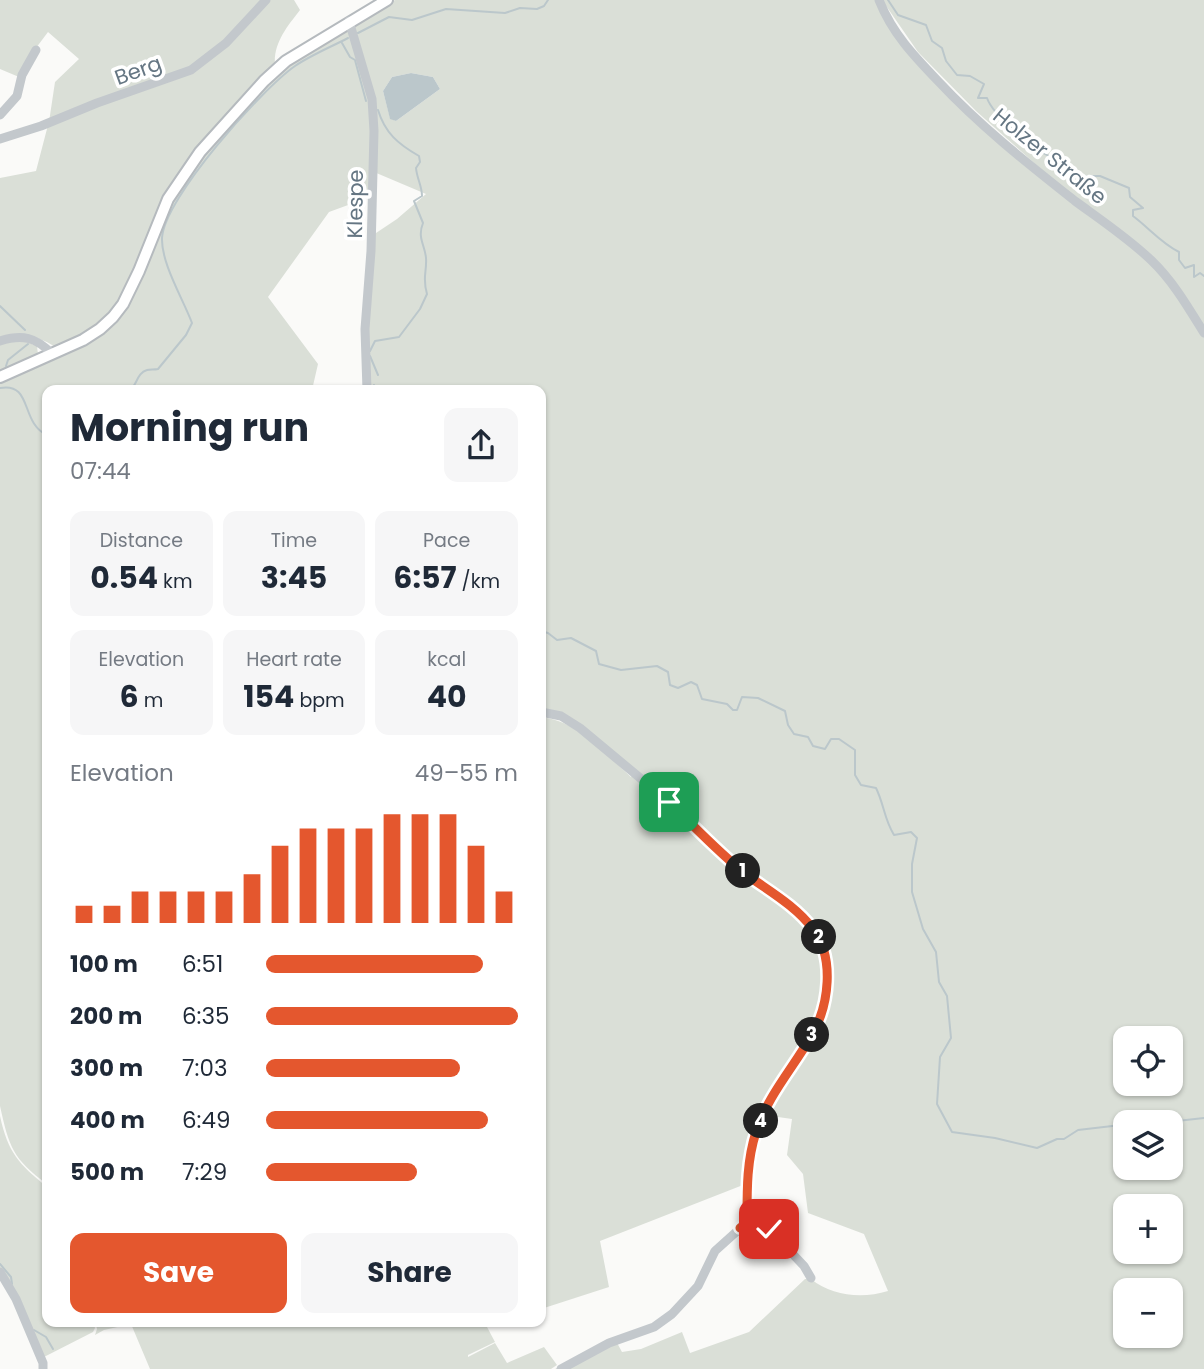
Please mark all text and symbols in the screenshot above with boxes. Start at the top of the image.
street label: Berg [111,48,165,92]
street label: Holzer Straße [987,101,1113,211]
street label: Klespe [340,169,370,239]
text: Morning run [70,401,309,454]
button: share [444,408,518,482]
text: 07:44 [70,455,131,487]
text: Distance [100,527,183,554]
text: Time [271,527,317,554]
text: Pace [423,527,470,554]
text: 0.54 [90,556,158,599]
text: 3:45 [261,556,327,599]
text: 6:57 [393,556,457,599]
text: km [158,568,192,595]
text: /km [457,568,500,595]
text: Elevation [99,646,184,673]
text: Heart rate [246,646,342,673]
text: kcal [427,646,466,673]
text: 6 [119,675,139,718]
text: 154 [243,675,294,718]
text: 40 [427,675,467,718]
text: m [139,687,163,714]
text: bpm [294,687,345,714]
text: Elevation [70,757,174,789]
text: 49–55 m [415,757,518,789]
pin [639,772,699,832]
icon: arrive [650,783,688,821]
pin: 1 [726,854,760,888]
text: 1 [739,857,746,884]
pin: 2 [802,920,836,954]
text: 2 [813,923,824,950]
text: 100 m [70,948,138,980]
text: 6:51 [182,948,223,980]
text: 200 m [70,1000,142,1032]
text: 6:35 [182,1000,230,1032]
pin: 3 [794,1018,830,1052]
text: 3 [806,1021,817,1048]
map controls [1113,1026,1183,1348]
button: locate [1113,1026,1183,1096]
text: 300 m [70,1052,143,1084]
text: 7:03 [182,1052,227,1084]
text: 400 m [70,1104,145,1136]
text: 6:49 [182,1104,230,1136]
pin: 4 [744,1104,778,1138]
text: 4 [754,1107,767,1134]
button: layers [1113,1110,1183,1180]
text: 500 m [70,1156,144,1188]
text: 7:29 [182,1156,227,1188]
button: + [1113,1194,1183,1264]
pin [739,1199,799,1259]
icon: check [750,1210,788,1248]
button: Save [70,1233,287,1313]
button: Share [301,1233,518,1313]
button: − [1113,1278,1183,1348]

